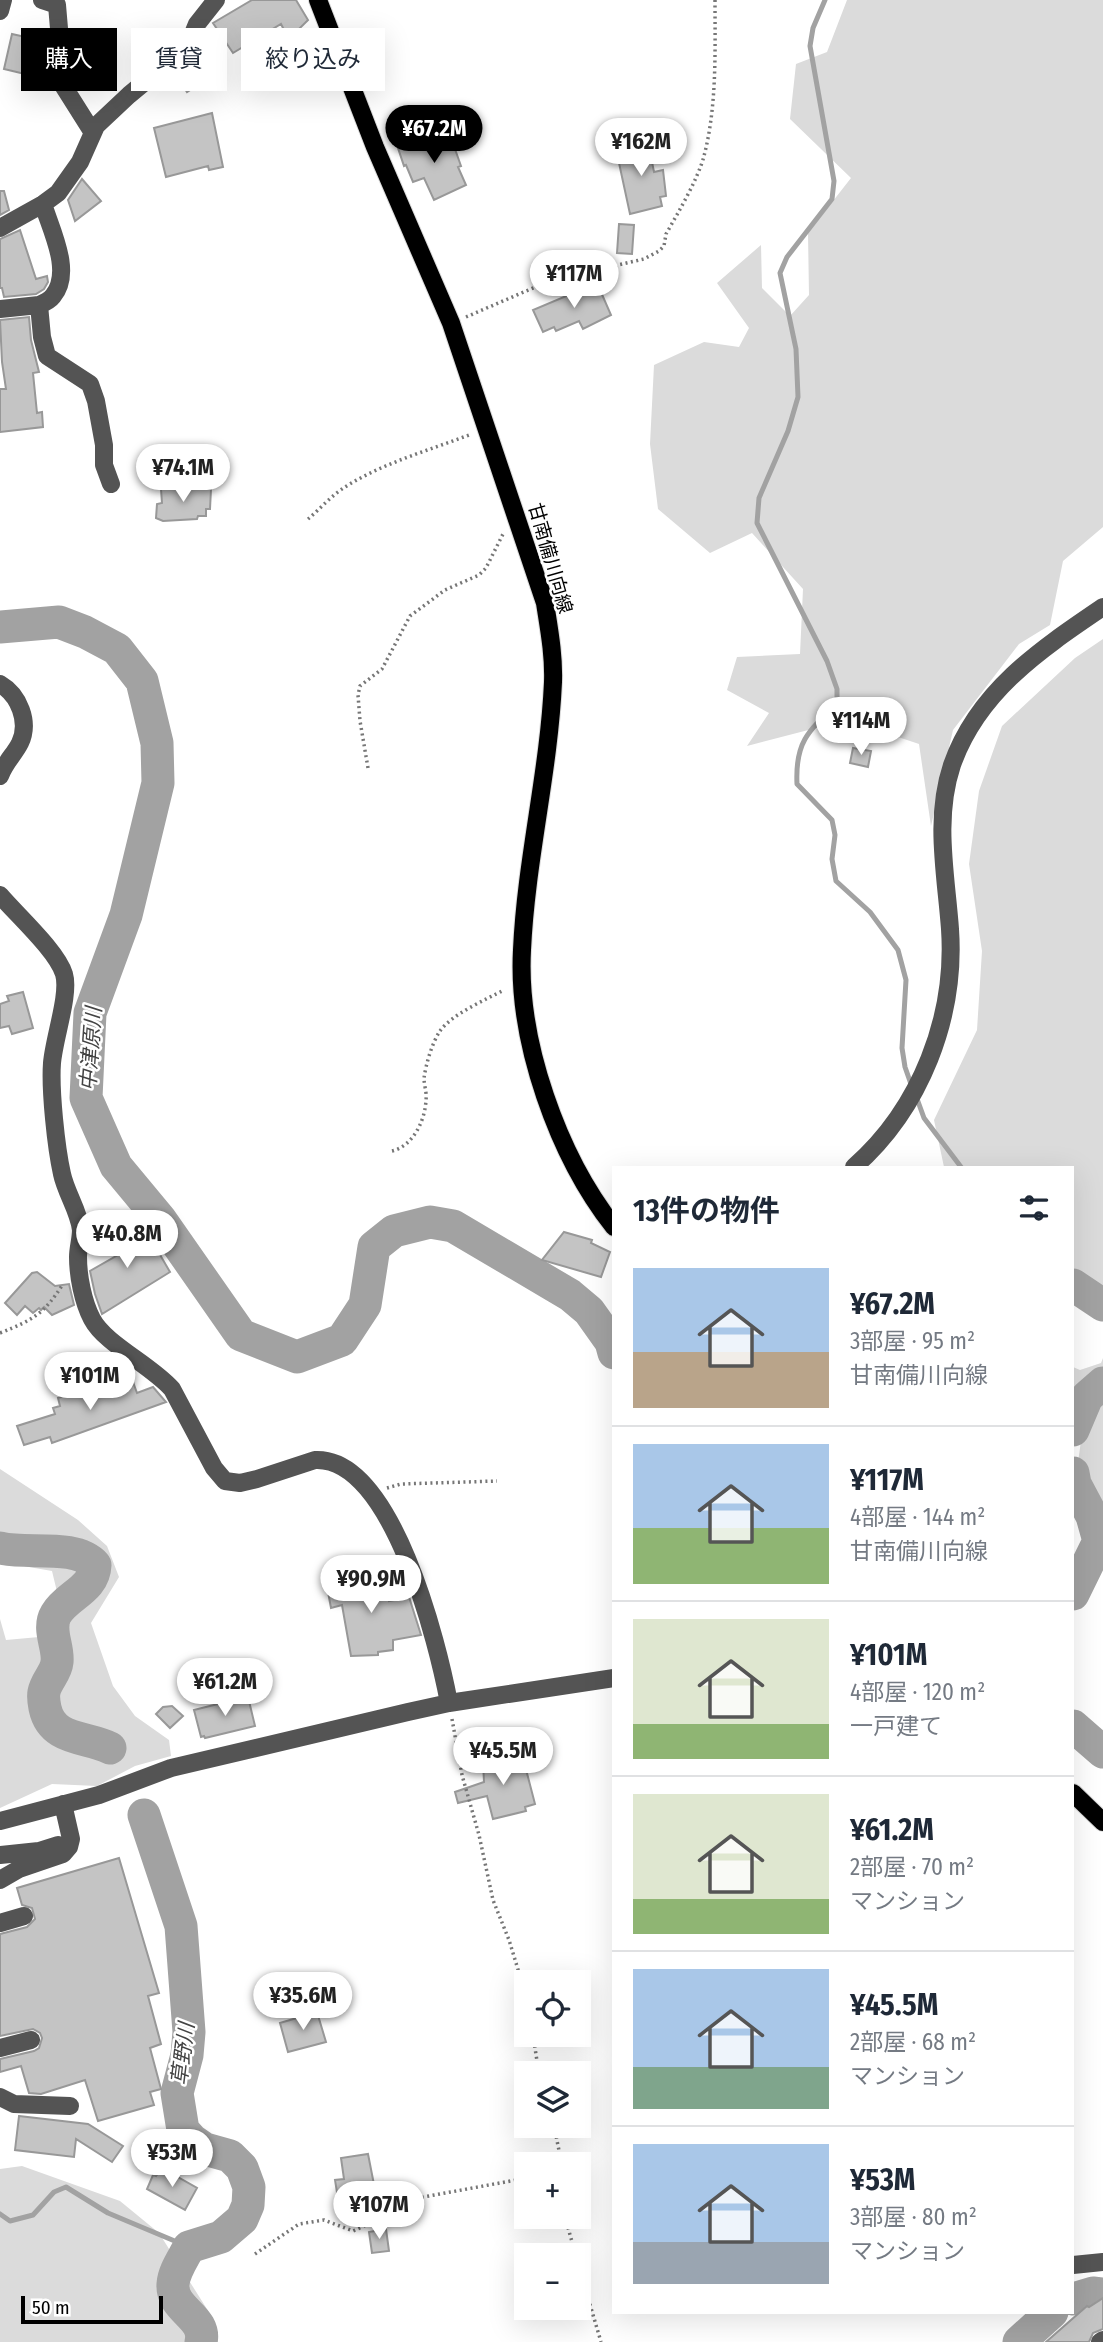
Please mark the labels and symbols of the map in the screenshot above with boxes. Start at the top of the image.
pin: ¥67.2M [377,106,491,165]
pin: ¥162M [592,118,690,178]
pin: ¥117M [525,250,623,310]
pin: ¥74.1M [126,444,240,504]
street label: 甘南備川向線 [524,500,577,616]
pin: ¥114M [812,698,910,757]
water label: 中津原川 [75,1004,107,1092]
pin: ¥40.8M [70,1210,184,1270]
pin: ¥101M [41,1352,139,1412]
pin: ¥90.9M [314,1556,428,1615]
pin: ¥61.2M [168,1658,282,1718]
pin: ¥45.5M [446,1728,560,1787]
pin: ¥35.6M [246,1972,360,2032]
water label: 草野川 [166,2019,200,2087]
pin: ¥53M [131,2130,213,2189]
pin: ¥107M [330,2182,428,2241]
scale bar [21,2293,163,2325]

